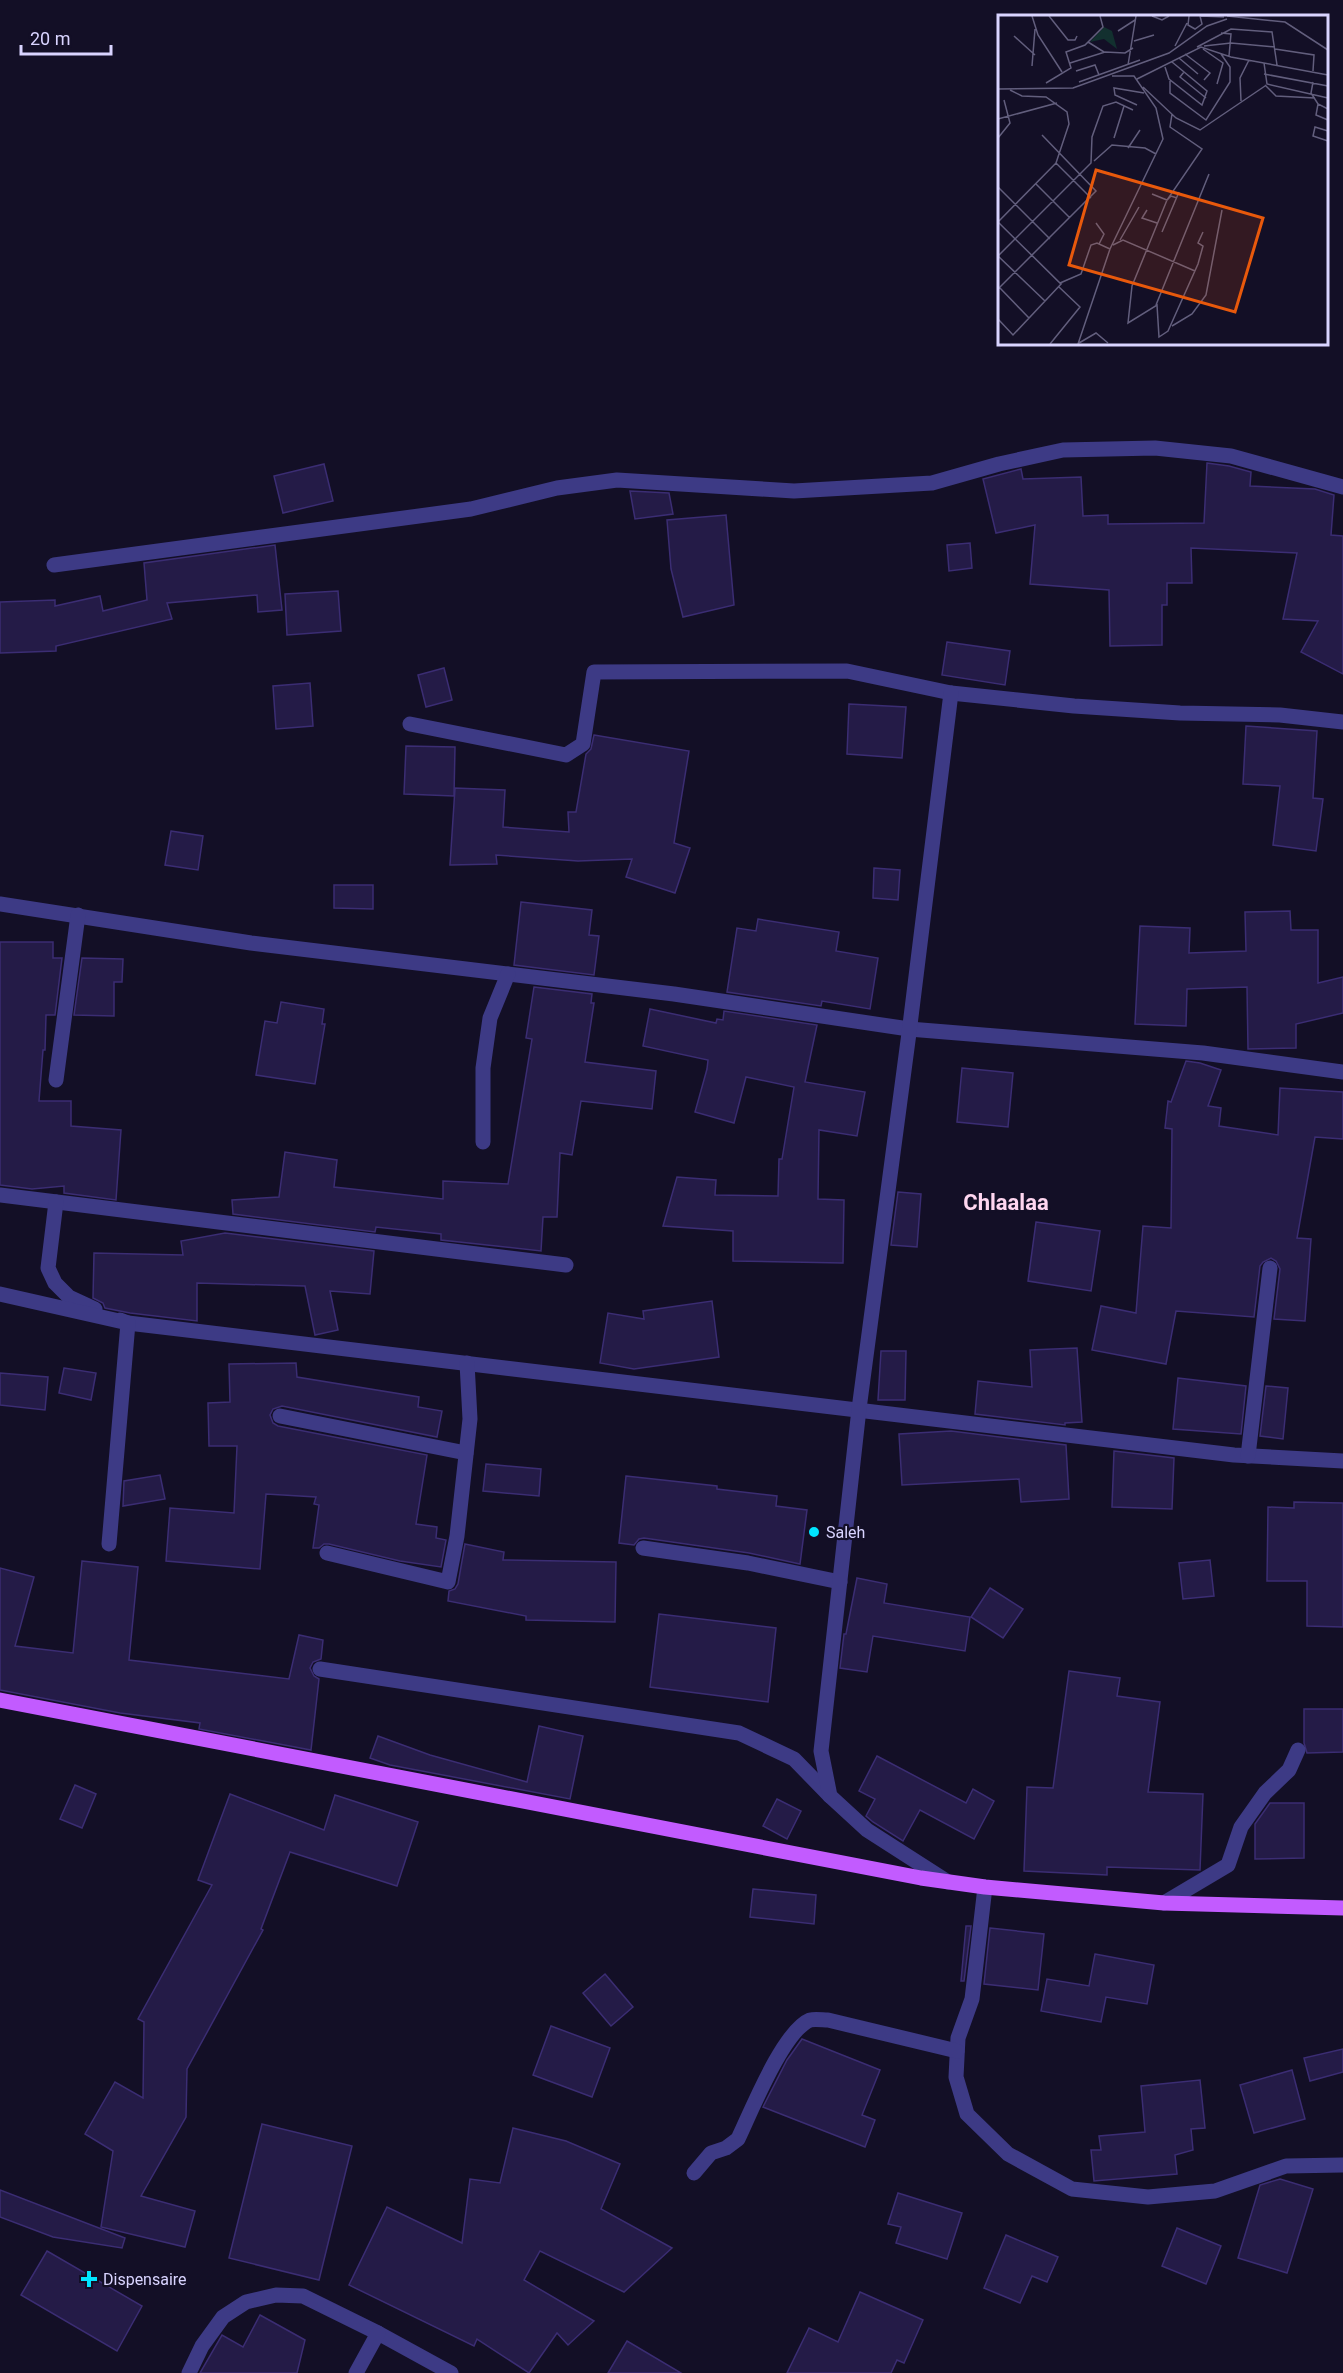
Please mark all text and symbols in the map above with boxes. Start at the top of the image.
inset map [998,15,1328,345]
scale bar [21,18,111,56]
text: 20 m [30,28,70,49]
district label: Chlaalaa [963,1190,1049,1215]
place label: Saleh [826,1523,865,1542]
marker: Saleh [807,1525,821,1539]
marker: Dispensaire [80,2270,98,2288]
place label: Dispensaire [103,2270,187,2289]

